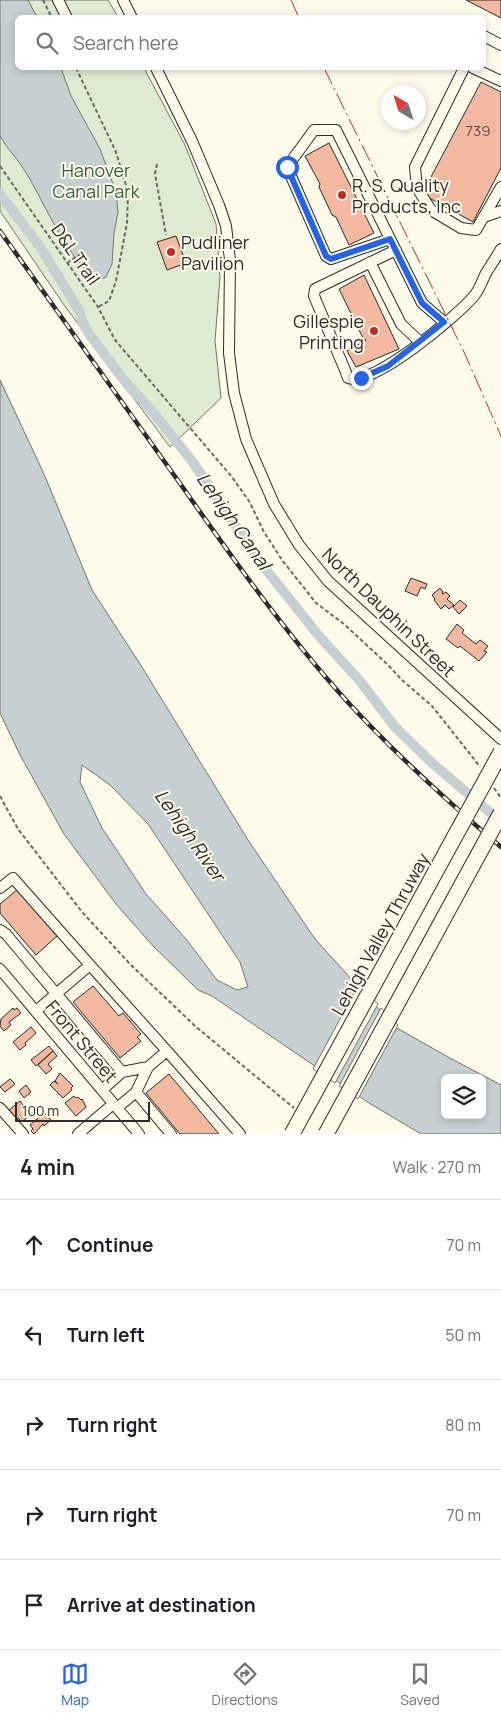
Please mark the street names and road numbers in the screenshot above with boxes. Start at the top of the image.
street label: D&L Trail [46,218,106,290]
street label: North Dauphin Street [317,542,461,682]
street label: Lehigh Valley Thruway [325,848,435,1020]
street label: Front Street [41,995,123,1087]

